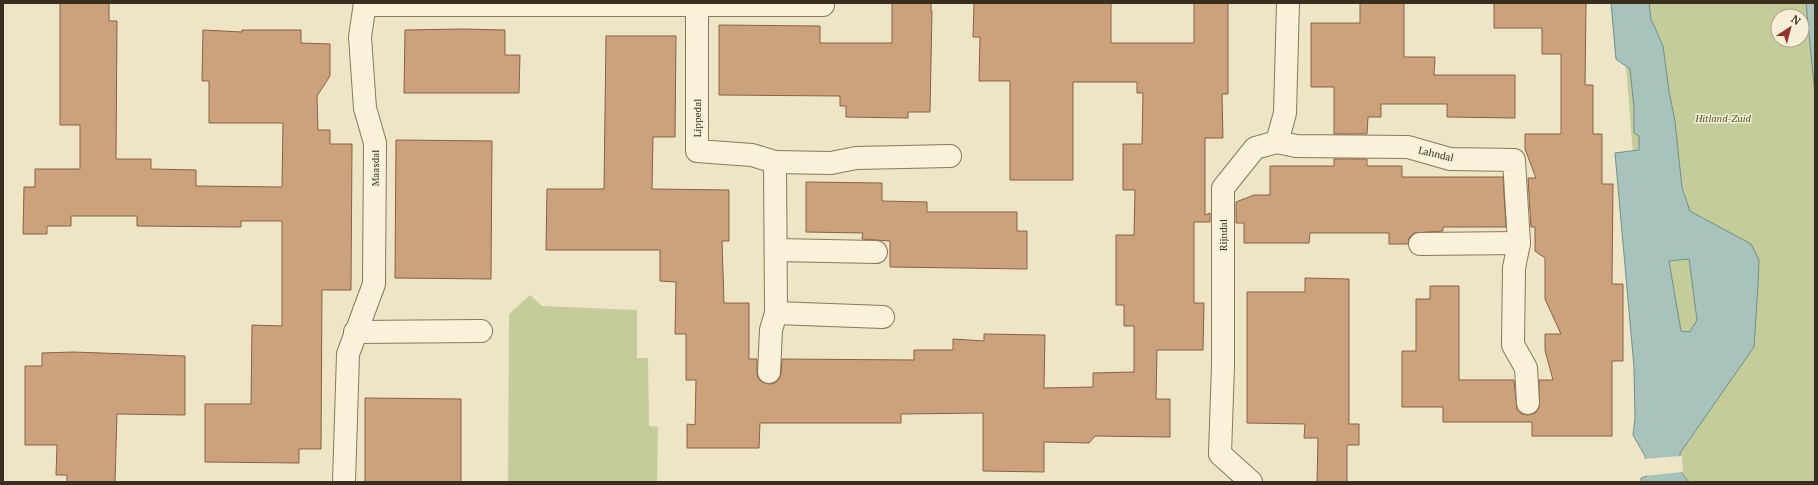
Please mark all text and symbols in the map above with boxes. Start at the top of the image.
north arrow [1770,8,1810,48]
text: N [1788,12,1804,28]
street label: Lippedal [691,99,704,137]
park label: Hitland-Zuid [1694,112,1751,125]
street label: Lahndal [1417,144,1455,164]
street label: Maasdal [369,150,382,186]
street label: Rijndal [1217,219,1230,251]

